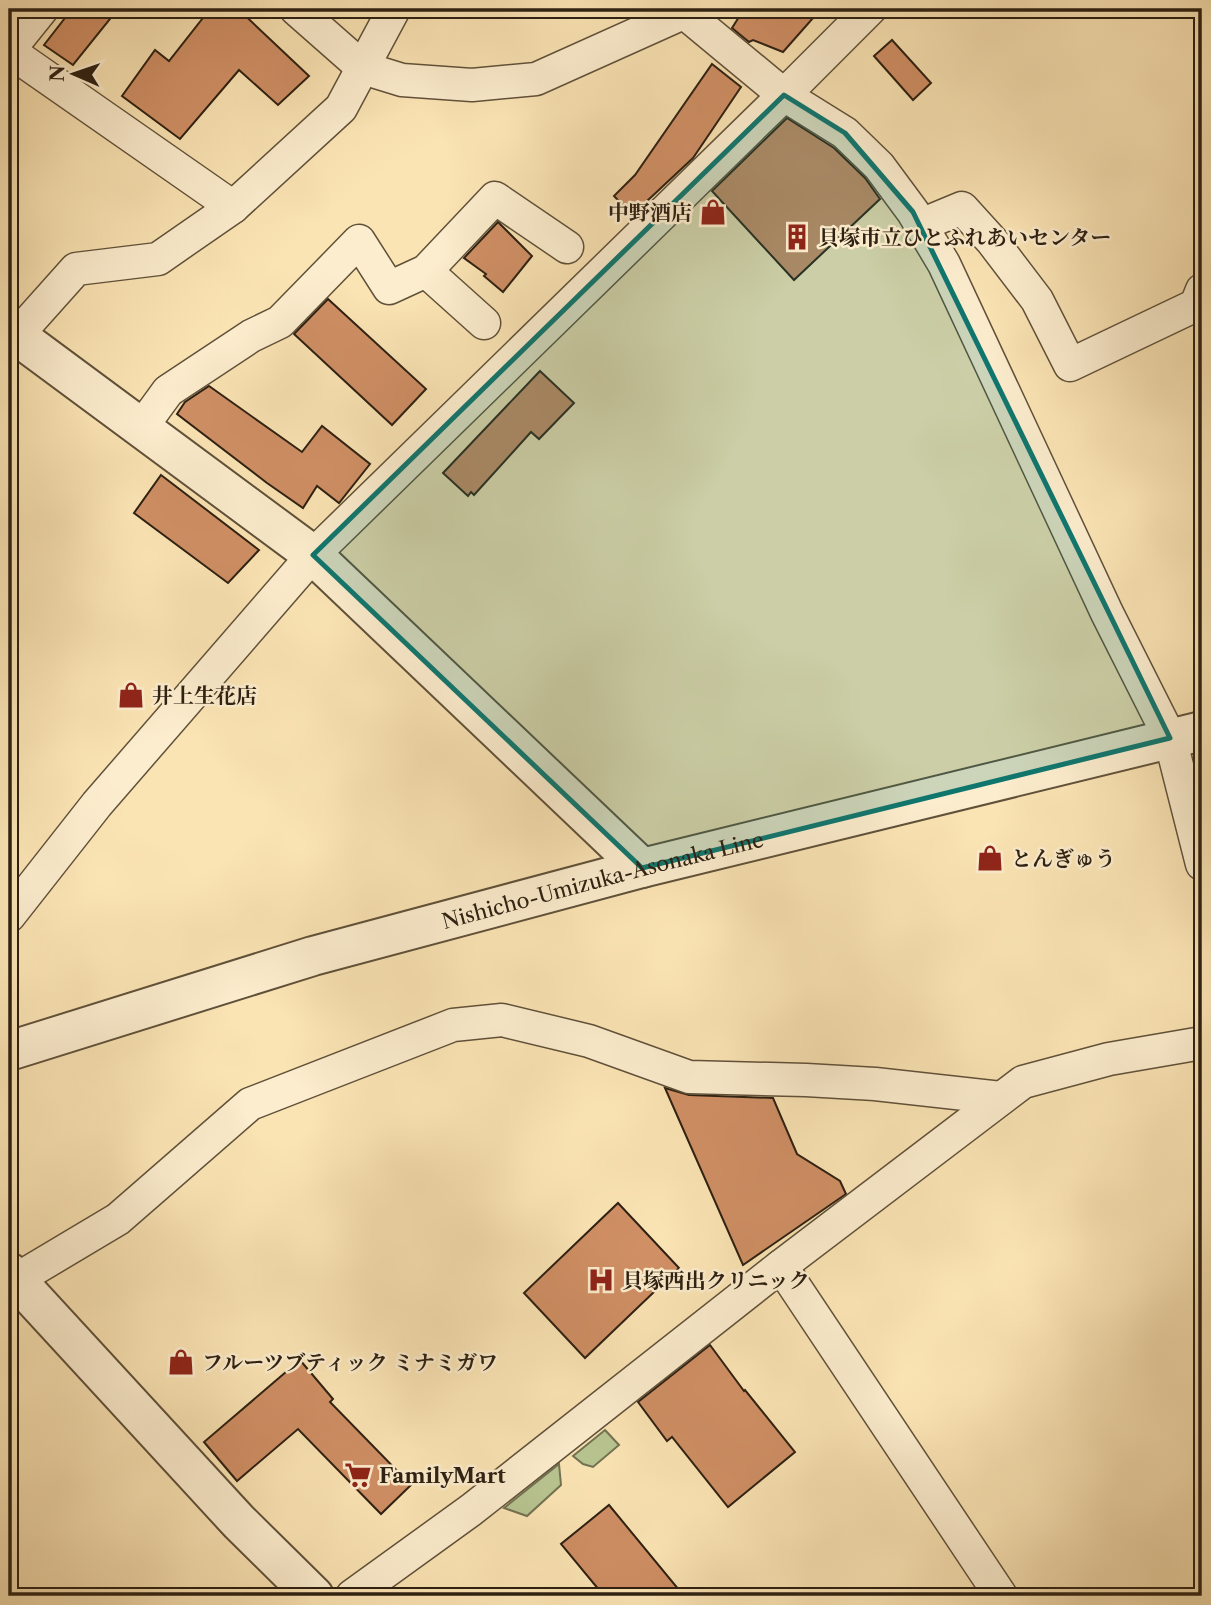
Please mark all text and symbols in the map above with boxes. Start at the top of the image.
north arrow [38,38,108,108]
text: N [46,65,69,82]
shop icon: 中野酒店 [698,197,728,227]
place label: 中野酒店 [608,200,692,225]
building icon: 貝塚市立ひとふれあいセンター [782,222,812,252]
place label: 貝塚市立ひとふれあいセンター [818,225,1111,250]
shop icon: 井上生花店 [116,680,146,710]
place label: 井上生花店 [152,683,257,708]
street label: Nishicho-Umizuka-Asonaka Line [439,826,766,934]
shop icon: とんぎゅう [975,843,1005,873]
place label: とんぎゅう [1011,846,1116,871]
hospital icon: 貝塚西出クリニック [586,1265,616,1295]
place label: 貝塚西出クリニック [622,1268,810,1293]
shop icon: フルーツブティック ミナミガワ [166,1347,196,1377]
place label: フルーツブティック ミナミガワ [202,1350,498,1375]
supermarket icon: FamilyMart [343,1460,373,1490]
place label: FamilyMart [379,1463,506,1488]

